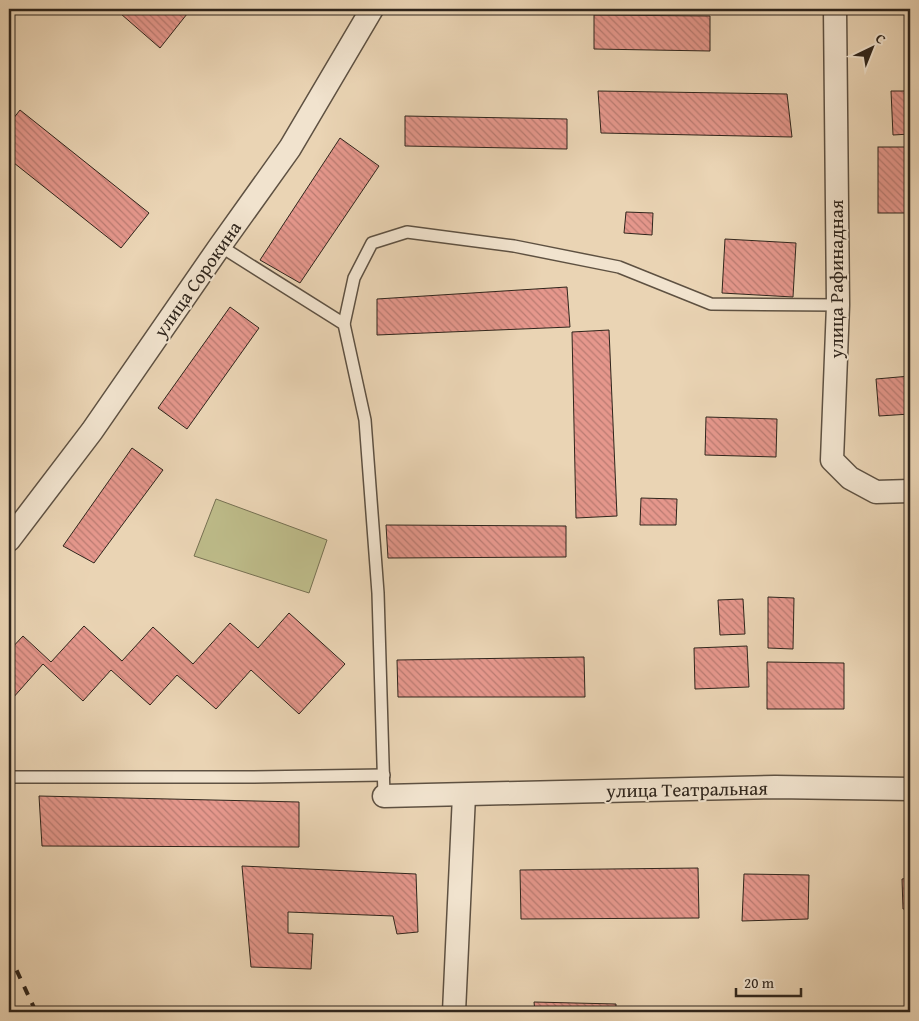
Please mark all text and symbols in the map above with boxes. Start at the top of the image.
north arrow [846,22,896,72]
text: С [871,28,891,49]
street label: улица Рафинадная [822,199,850,359]
street label: улица Сорокина [146,215,248,344]
street label: улица Театральная [605,774,768,804]
scale bar [736,966,802,998]
text: 20 m [744,972,775,993]

